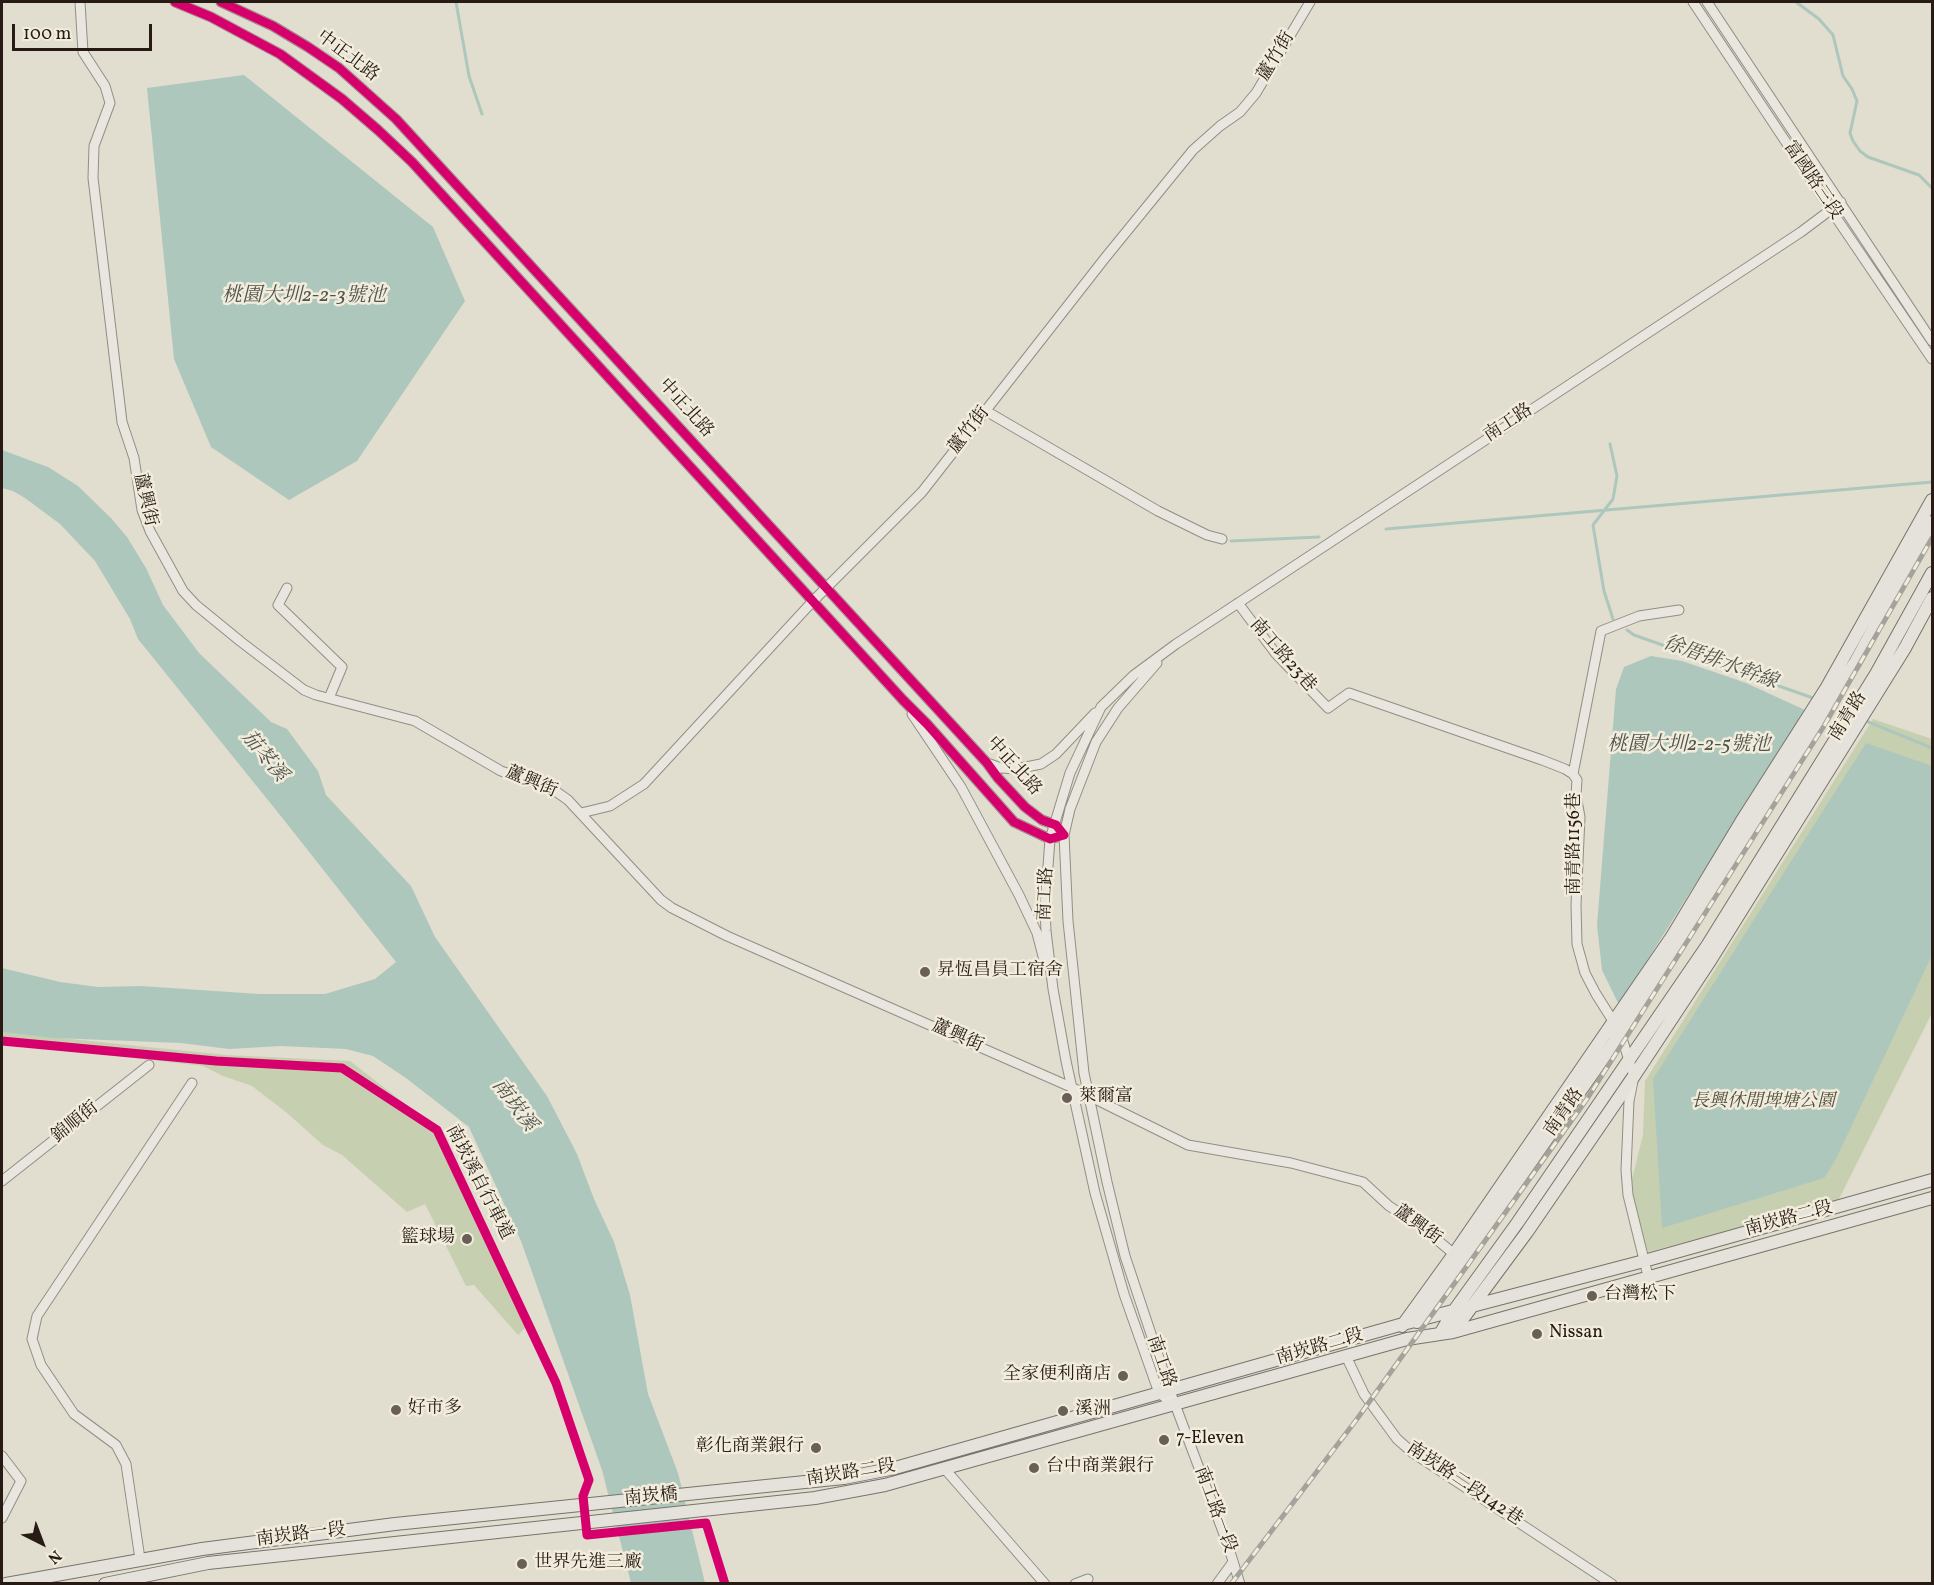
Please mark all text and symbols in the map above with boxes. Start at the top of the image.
scale bar [15,12,154,50]
text: 100 m [23,22,72,47]
street label: 中正北路 [312,27,382,87]
street label: 蘆竹街 [1254,28,1300,86]
street label: 富國路三段 [1778,138,1846,224]
water label: 桃園大圳2-2-3號池 [222,285,386,309]
street label: 中正北路 [653,375,717,443]
street label: 南工路 [1480,400,1538,448]
street label: 蘆竹街 [945,403,995,459]
street label: 蘆興街 [127,471,161,529]
street label: 南工路23巷 [1244,615,1320,697]
water label: 徐厝排水幹線 [1660,632,1780,696]
street label: 南青路 [1826,688,1872,746]
water label: 茄苳溪 [235,726,291,788]
street label: 中正北路 [981,733,1045,801]
water label: 桃園大圳2-2-5號池 [1607,734,1771,758]
street label: 蘆興街 [502,763,560,803]
street label: 南青路1156巷 [1565,792,1587,896]
street label: 南工路 [1035,866,1059,922]
place label: 昇恆昌員工宿舍 [937,961,1063,983]
marker: 昇恆昌員工宿舍 [918,965,932,979]
street label: 蘆興街 [928,1016,986,1058]
water label: 南崁溪 [485,1075,541,1137]
street label: 南青路 [1541,1085,1589,1141]
place label: 萊爾富 [1079,1087,1133,1109]
marker: 萊爾富 [1060,1091,1074,1105]
park label: 長興休閒埤塘公園 [1691,1092,1835,1114]
street label: 錦順街 [48,1098,104,1148]
street label: 南崁溪自行車道 [440,1122,516,1244]
street label: 南崁路二段 [1743,1198,1835,1242]
street label: 蘆興街 [1389,1201,1445,1251]
place label: 籃球場 [401,1228,455,1250]
marker: 籃球場 [460,1232,474,1246]
place label: 台灣松下 [1604,1285,1676,1307]
marker: 台灣松下 [1585,1289,1599,1303]
place label: Nissan [1549,1323,1603,1345]
street label: 南崁路二段 [1274,1325,1366,1371]
marker: Nissan [1530,1327,1544,1341]
street label: 南工路 [1141,1333,1179,1391]
place label: 全家便利商店 [1003,1365,1111,1387]
marker: 全家便利商店 [1116,1369,1130,1383]
place label: 好市多 [408,1399,462,1421]
place label: 溪洲 [1075,1400,1111,1422]
marker: 好市多 [389,1403,403,1417]
marker: 溪洲 [1056,1404,1070,1418]
place label: 7-Eleven [1176,1429,1244,1451]
marker: 7-Eleven [1157,1433,1171,1447]
place label: 彰化商業銀行 [696,1437,804,1459]
street label: 南崁路二段142巷 [1402,1438,1526,1532]
marker: 彰化商業銀行 [809,1441,823,1455]
street label: 南崁路二段 [805,1456,897,1492]
place label: 台中商業銀行 [1046,1457,1154,1479]
marker: 台中商業銀行 [1027,1461,1041,1475]
street label: 南工路一段 [1188,1464,1240,1556]
street label: 南崁橋 [623,1485,679,1511]
north arrow [12,1513,72,1573]
street label: 南崁路一段 [255,1520,347,1552]
text: N [42,1544,66,1568]
place label: 世界先進三廠 [534,1553,642,1575]
marker: 世界先進三廠 [515,1557,529,1571]

